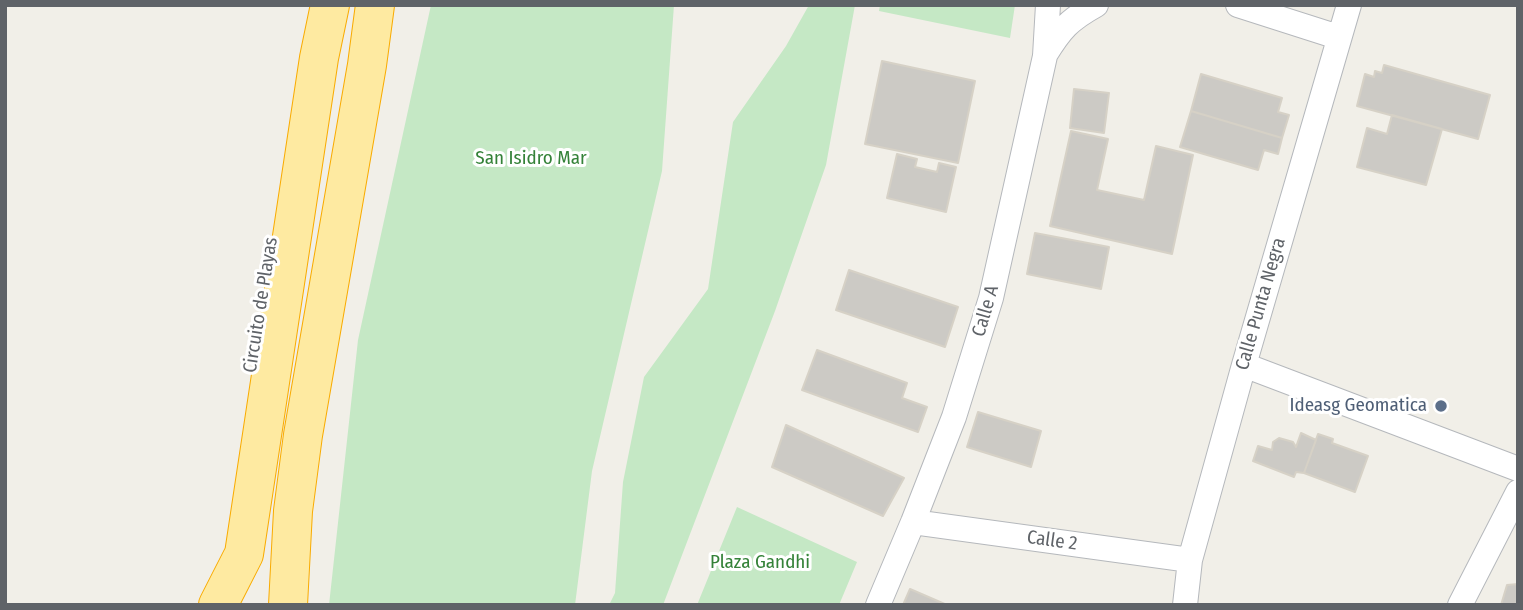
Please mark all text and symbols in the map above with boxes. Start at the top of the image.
park label: San Isidro Mar [475,148,587,170]
street label: Calle Punta Negra [1231,235,1291,373]
street label: Circuito de Playas [239,236,283,374]
street label: Calle A [968,283,1004,339]
place label: Ideasg Geomatica [1289,395,1427,417]
marker: Ideasg Geomatica [1433,398,1449,414]
street label: Calle 2 [1025,526,1079,556]
park label: Plaza Gandhi [710,552,810,574]

